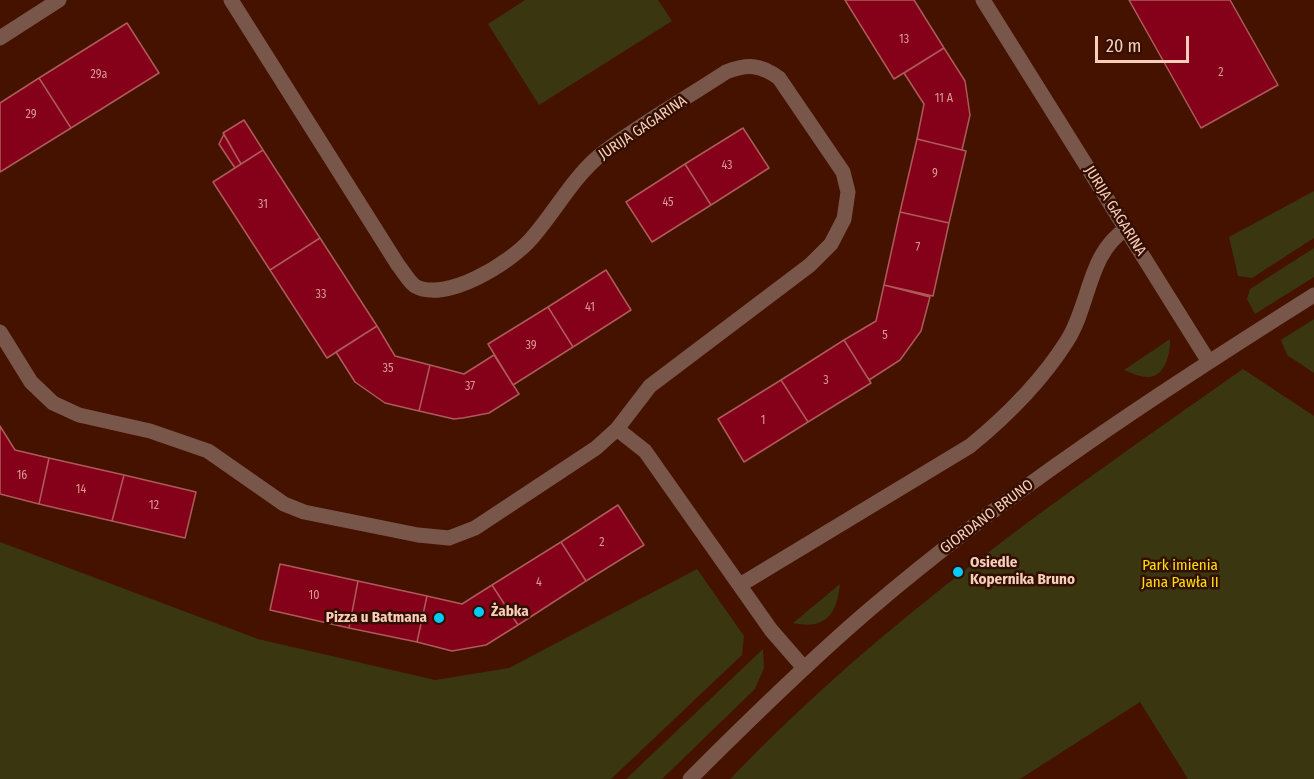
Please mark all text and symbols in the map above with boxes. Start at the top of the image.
scale bar [1098,24,1192,62]
house number: 13 [899,33,909,47]
text: 20 m [1106,35,1141,57]
house number: 2 [1218,66,1224,80]
house number: 29a [91,68,107,82]
street label: JURIJA GAGARINA [595,92,691,164]
house number: 11 A [935,92,953,106]
house number: 29 [25,108,37,122]
house number: 43 [721,159,733,173]
street label: JURIJA GAGARINA [1080,163,1150,259]
house number: 9 [932,167,938,181]
house number: 45 [662,196,674,210]
house number: 31 [258,198,268,212]
house number: 7 [916,241,920,255]
house number: 33 [316,288,326,302]
house number: 41 [585,301,595,315]
house number: 5 [882,329,888,343]
house number: 39 [525,339,537,353]
house number: 35 [383,362,393,376]
house number: 3 [823,374,829,388]
house number: 37 [465,380,475,394]
house number: 1 [761,414,765,428]
house number: 16 [17,469,27,483]
street label: GIORDANO BRUNO [937,476,1037,558]
house number: 14 [76,483,86,497]
house number: 12 [149,499,159,513]
house number: 2 [599,536,605,550]
place label: Osiedle Kopernika Bruno [970,554,1075,589]
park label: Park imienia Jana Pawła II [1141,557,1219,592]
marker: Osiedle Kopernika Bruno [951,565,965,579]
house number: 4 [536,576,542,590]
house number: 10 [309,589,319,603]
place label: Żabka [491,603,529,621]
marker: Żabka [472,605,486,619]
place label: Pizza u Batmana [326,609,427,627]
marker: Pizza u Batmana [432,611,446,625]

